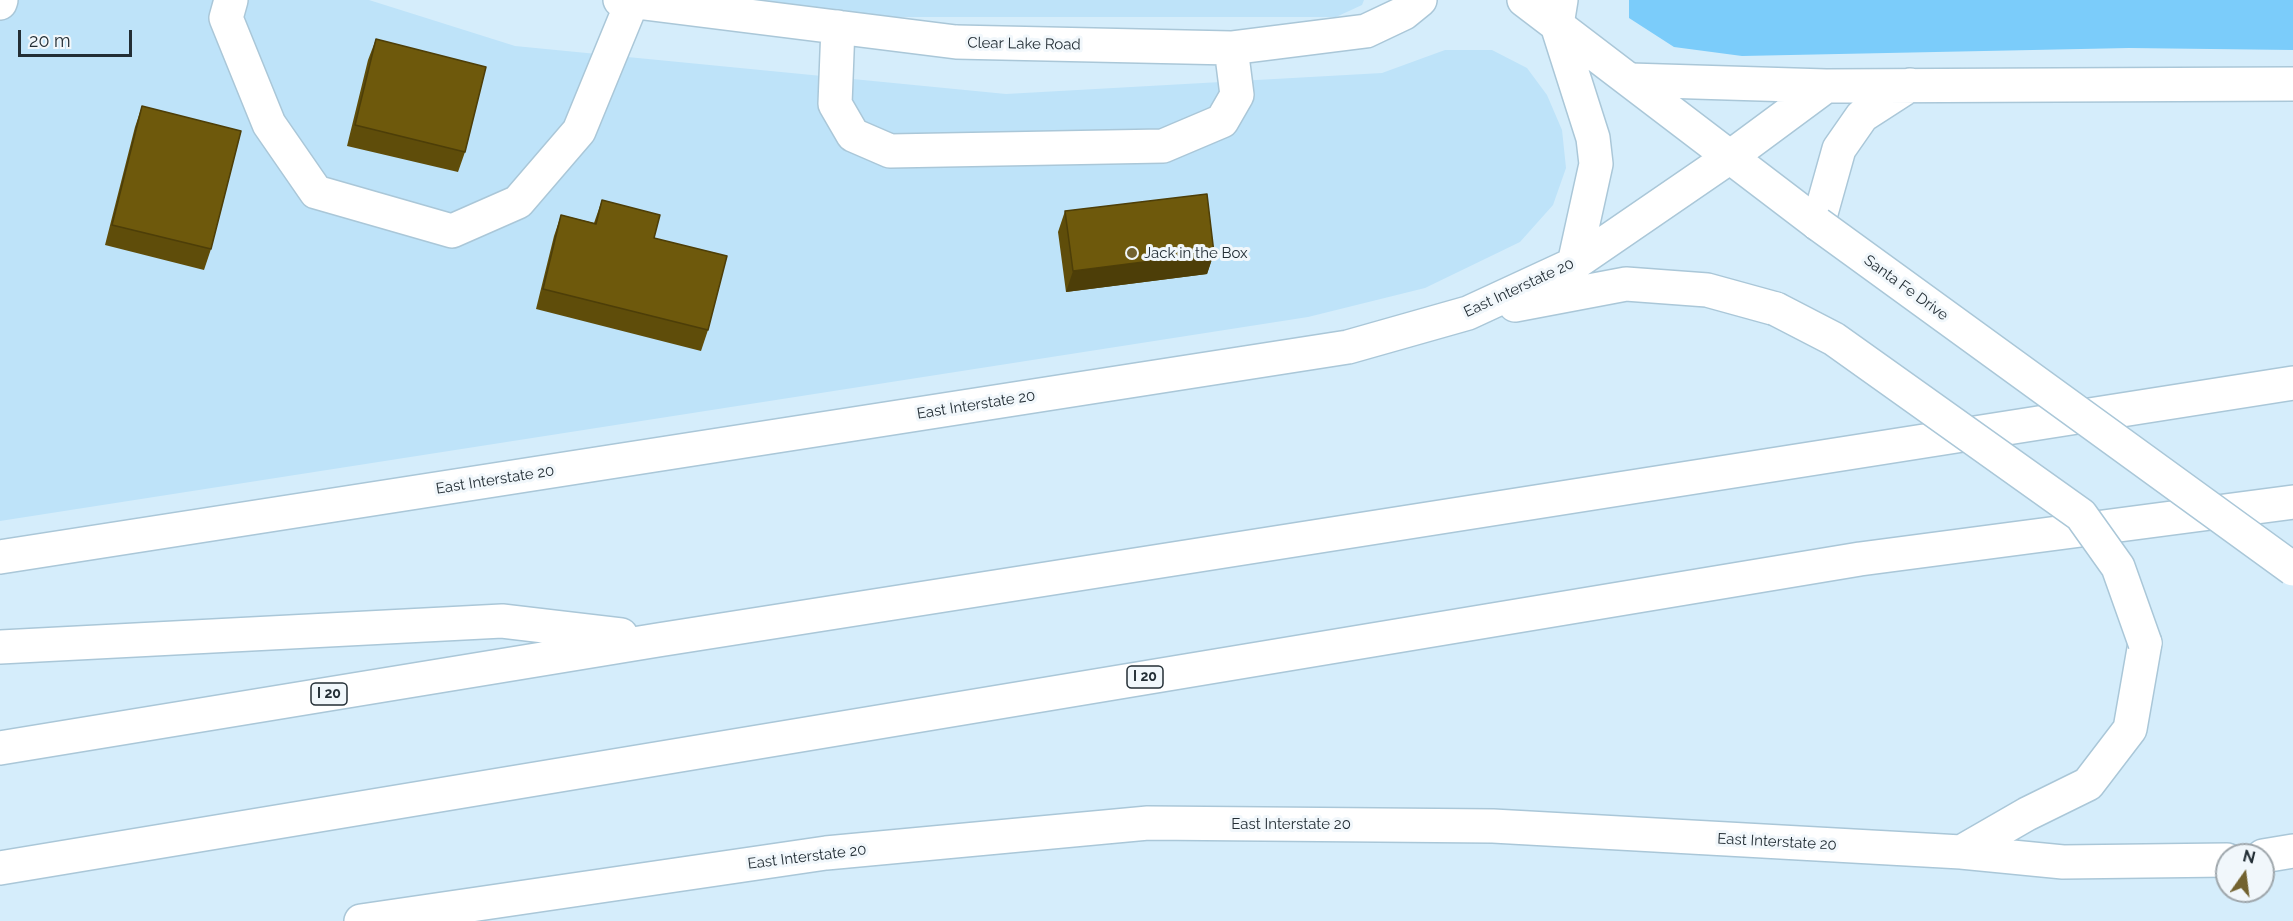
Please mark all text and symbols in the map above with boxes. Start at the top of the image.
scale bar [21,18,135,56]
text: 20 m [29,30,71,51]
street label: Clear Lake Road [967,34,1081,54]
place label: Jack in the Box [1144,244,1248,262]
marker: Jack in the Box [1125,246,1139,260]
street label: Santa Fe Drive [1860,251,1952,325]
street label: East Interstate 20 [1461,255,1577,321]
street label: East Interstate 20 [916,387,1036,423]
street label: East Interstate 20 [435,462,555,498]
road number: I 20 [1127,666,1163,688]
road number: I 20 [311,683,347,705]
street label: East Interstate 20 [1231,815,1351,833]
street label: East Interstate 20 [1717,830,1837,854]
street label: East Interstate 20 [747,841,867,873]
north arrow [2215,843,2275,903]
text: N [2241,846,2257,868]

